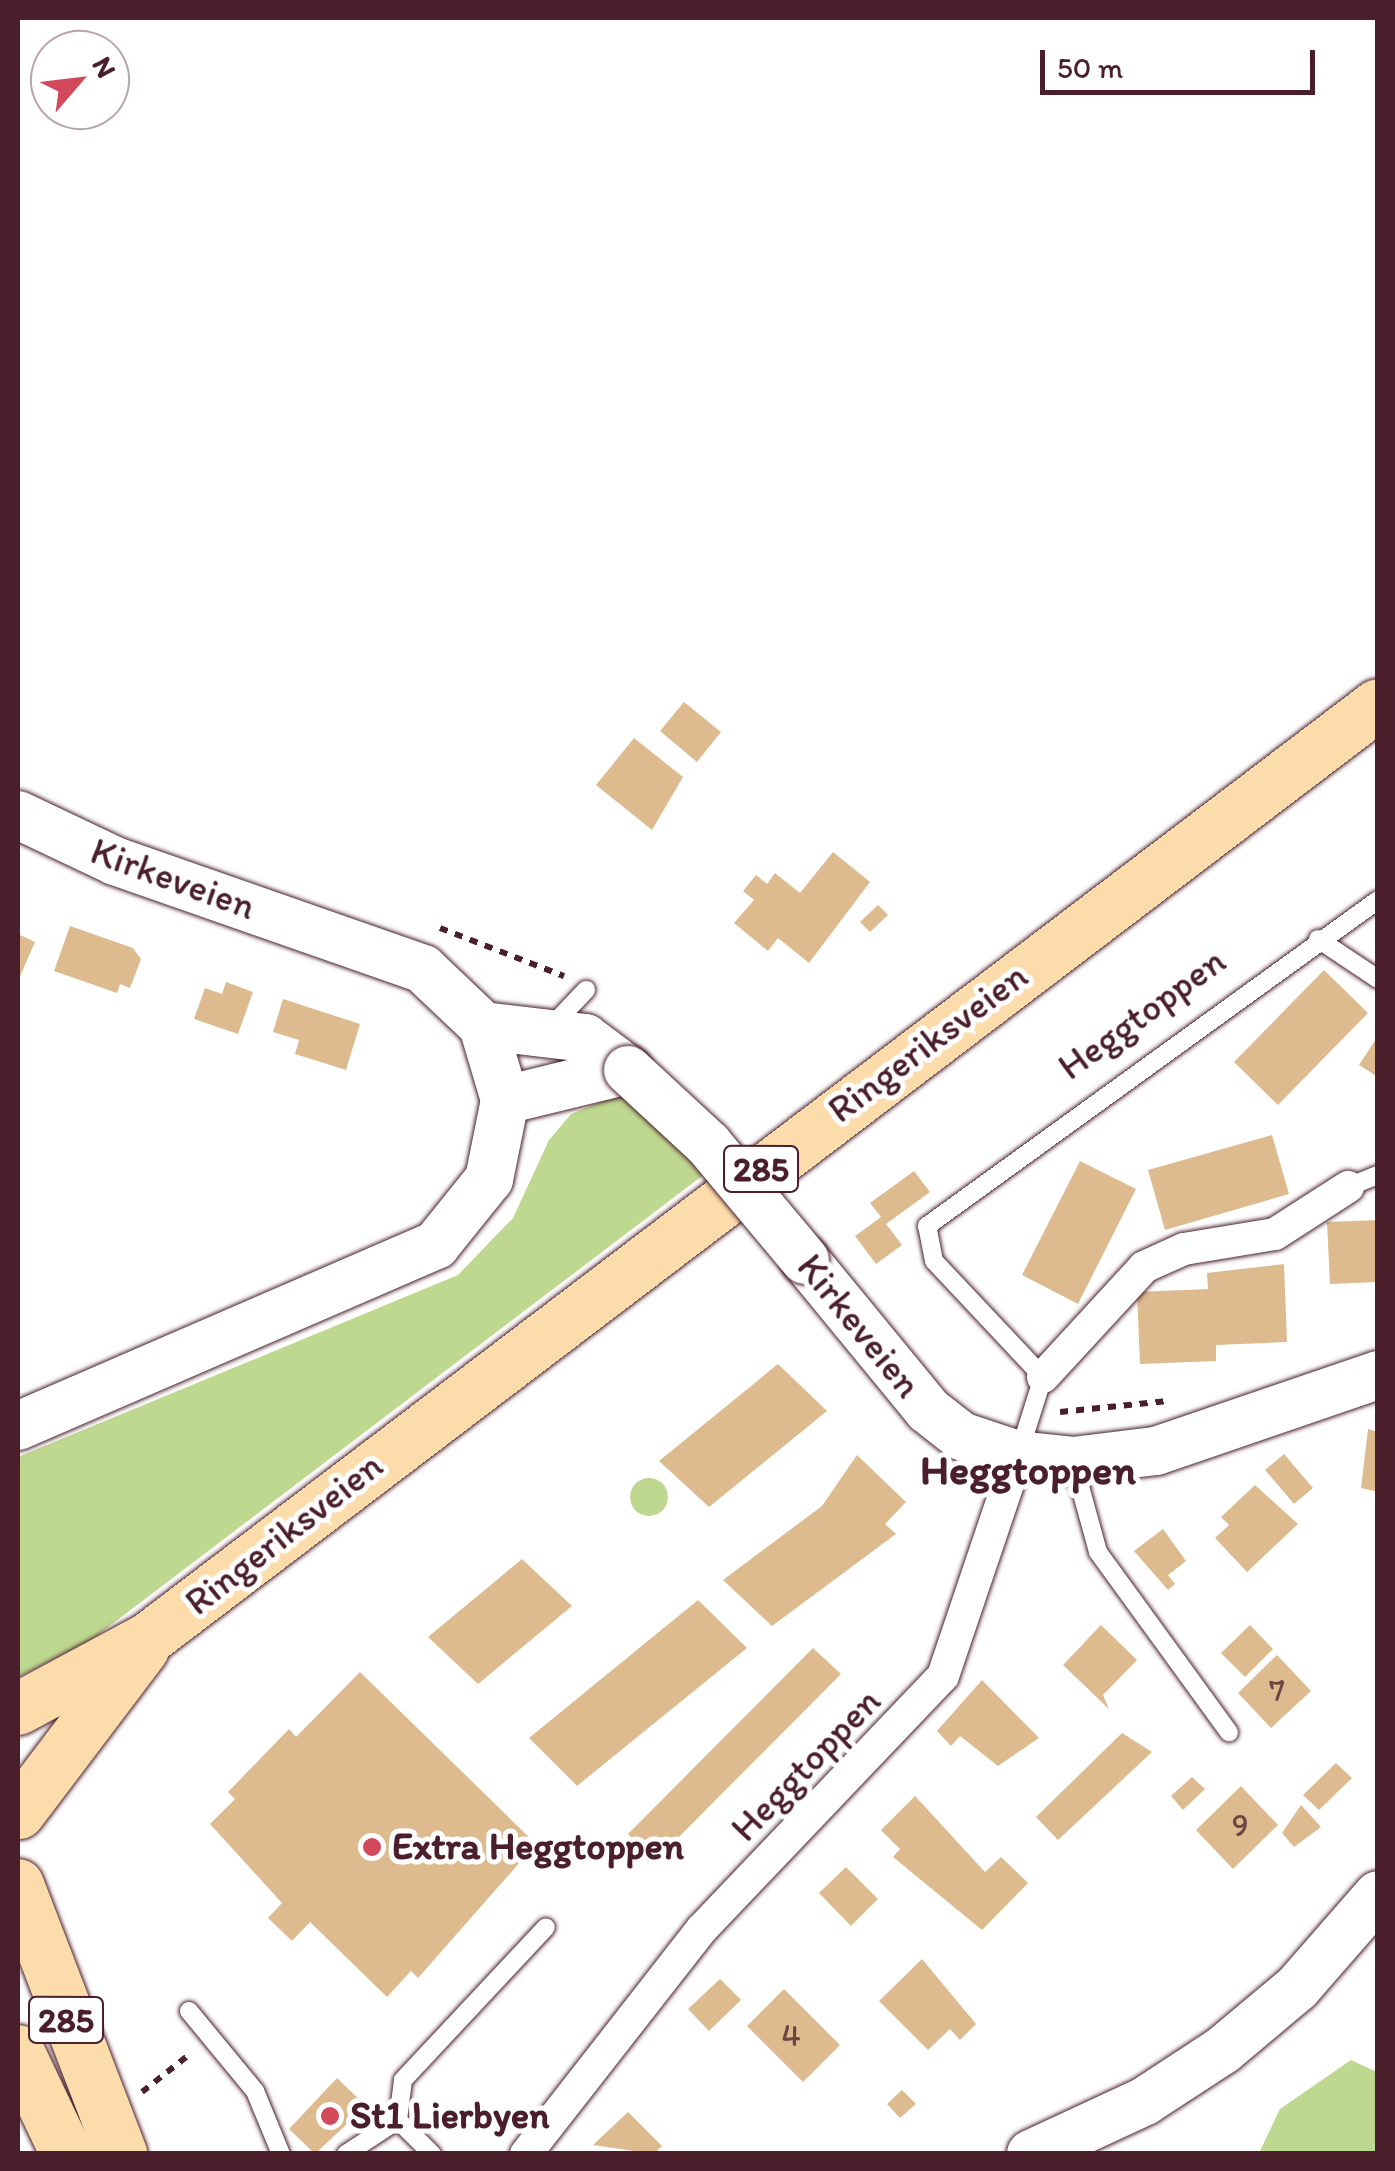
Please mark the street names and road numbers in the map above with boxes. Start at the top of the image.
street label: Kirkeveien [85,828,261,930]
street label: Heggtoppen [1050,938,1234,1090]
street label: Ringeriksveien [819,953,1037,1133]
road number: 285 [721,1139,801,1199]
street label: Kirkeveien [787,1245,931,1407]
street label: Ringeriksveien [176,1443,392,1625]
street label: Heggtoppen [722,1679,890,1851]
road number: 285 [26,1990,106,2050]

